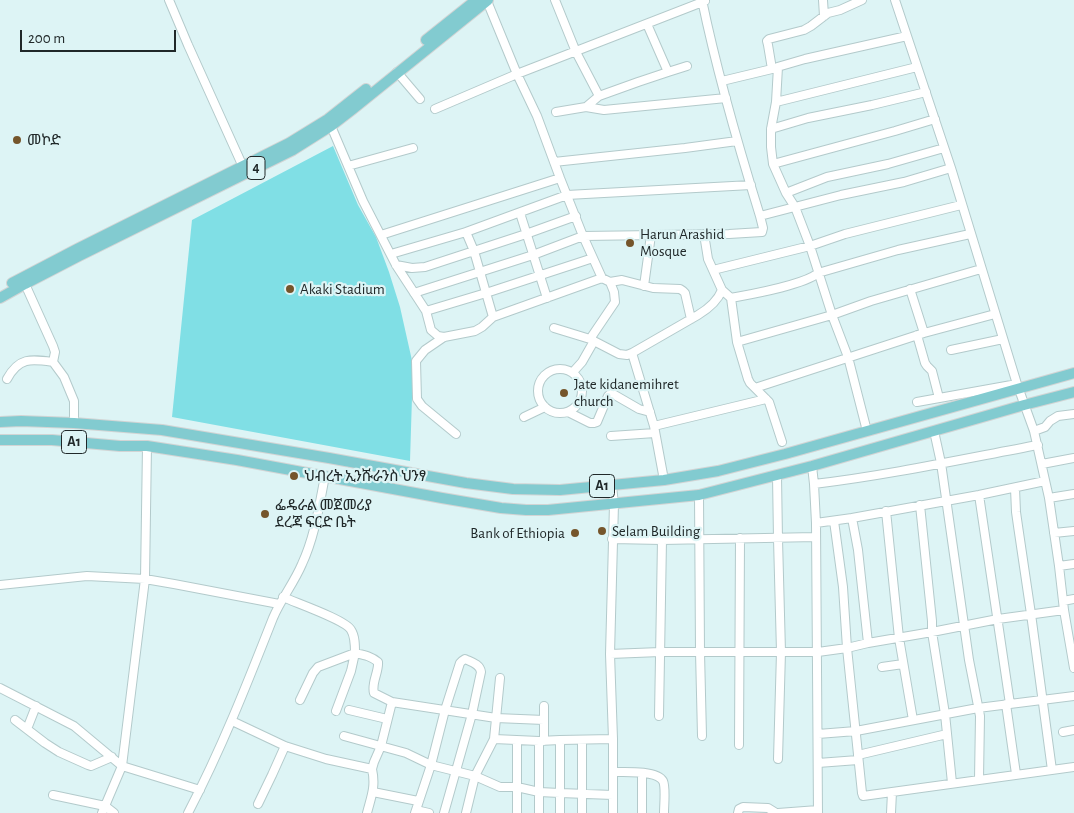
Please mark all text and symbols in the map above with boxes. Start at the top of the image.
scale bar [22,20,179,52]
text: 200 m [28,31,65,46]
place label: መኮድ [27,131,61,149]
marker: መኮድ [11,134,23,146]
road number: 4 [247,156,265,180]
place label: Harun Arashid Mosque [640,225,724,260]
marker: Harun Arashid Mosque [624,237,636,249]
place label: Akaki Stadium [300,280,385,298]
marker: Akaki Stadium [284,283,296,295]
place label: Jate kidanemihret church [574,375,679,410]
marker: Jate kidanemihret church [558,387,570,399]
road number: A1 [62,431,86,454]
place label: ህብረት ኢንሹራንስ ህንፃ [304,467,426,485]
marker: ህብረት ኢንሹራንስ ህንፃ [288,470,300,482]
road number: A1 [590,474,614,498]
place label: ፌዴራል መጀመሪያ ደረጃ ፍርድ ቤት [275,496,372,531]
marker: ፌዴራል መጀመሪያ ደረጃ ፍርድ ቤት [259,508,271,520]
place label: Selam Building [612,522,700,540]
place label: Bank of Ethiopia [470,524,565,542]
marker: Selam Building [596,525,608,537]
marker: Bank of Ethiopia [569,527,581,539]

